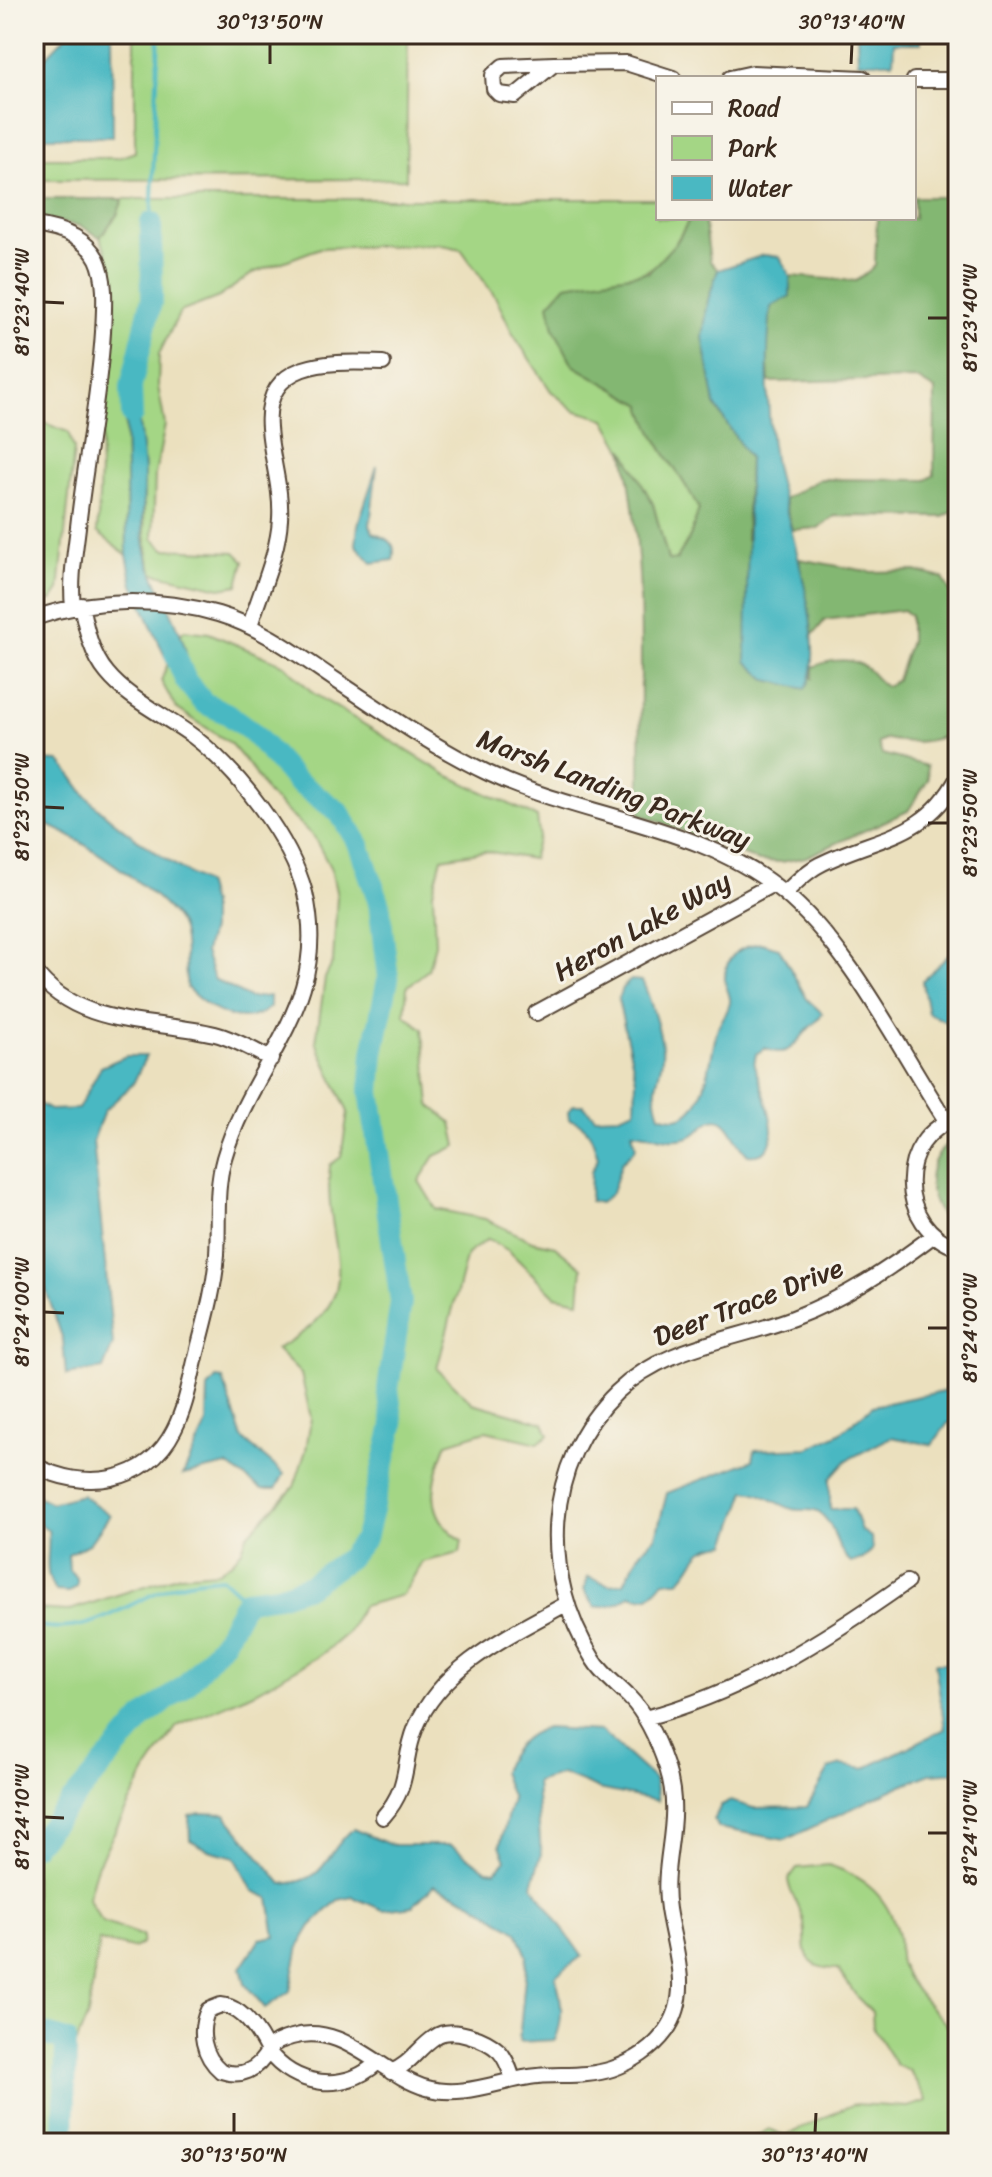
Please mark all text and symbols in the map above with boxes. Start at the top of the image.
text: 30°13'50"N [217,5,323,40]
text: 30°13'40"N [799,5,905,40]
legend [656,76,916,220]
text: Road [728,87,782,129]
text: Park [728,127,777,169]
text: Water [728,167,793,209]
text: 81°23'40"W [5,247,40,356]
text: 81°23'40"W [953,263,988,372]
street label: Marsh Landing Parkway [470,714,758,864]
text: 81°23'50"W [5,753,40,861]
text: 81°23'50"W [953,769,988,877]
street label: Heron Lake Way [544,857,740,995]
street label: Deer Trace Drive [646,1243,850,1361]
text: 81°24'00"W [5,1257,40,1367]
text: 81°24'00"W [953,1273,988,1383]
text: 81°24'10"W [5,1764,40,1870]
text: 81°24'10"W [953,1780,988,1886]
text: 30°13'50"N [181,2138,287,2173]
text: 30°13'40"N [762,2138,868,2173]

